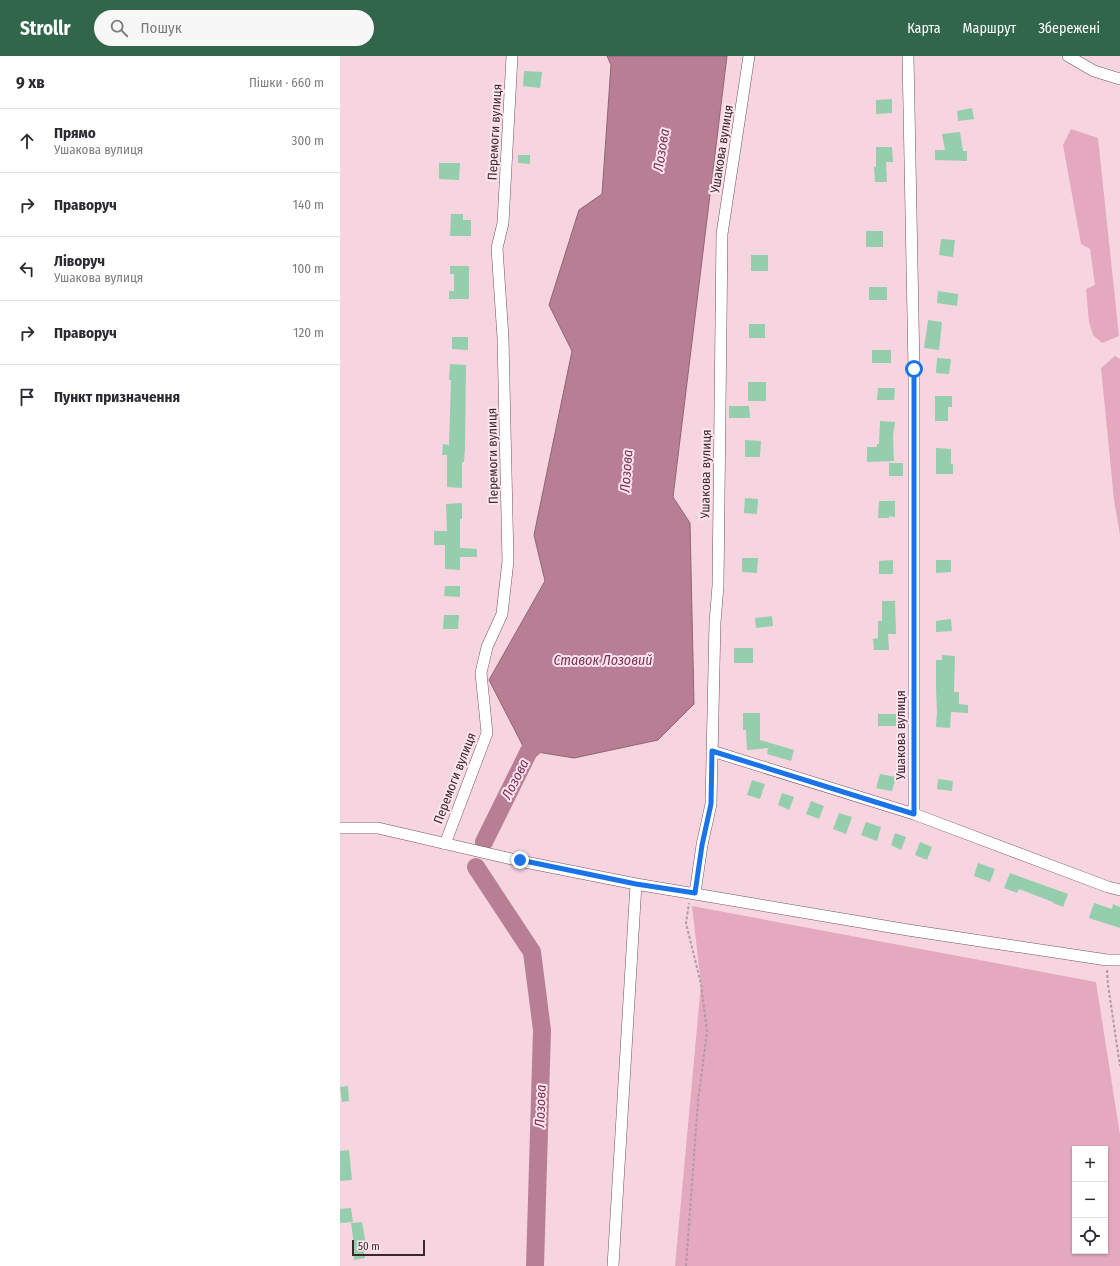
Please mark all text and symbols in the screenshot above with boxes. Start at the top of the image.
search box [94,10,374,46]
text: Strollr [20,17,70,40]
icon: search [108,17,130,39]
text: Пошук [140,19,182,37]
text: Карта [907,20,941,37]
text: Маршрут [963,20,1016,37]
text: Збережені [1038,20,1100,37]
text: 9 хв [16,72,45,93]
text: Пішки · 660 m [249,75,324,90]
street label: Перемоги вулиця [484,83,505,181]
street label: Ушакова вулиця [707,104,736,195]
text: Прямо [54,124,96,142]
water label: Лозова [650,128,673,174]
icon: ahead [16,130,38,152]
text: 300 m [292,133,324,148]
text: Ушакова вулиця [54,142,143,157]
icon: right [16,194,38,216]
text: Праворуч [54,196,117,214]
text: 140 m [293,197,324,212]
text: Ліворуч [54,252,105,270]
icon: left [16,258,38,280]
text: 100 m [292,261,324,276]
text: Ушакова вулиця [54,270,143,285]
icon: right [16,322,38,344]
text: Праворуч [54,324,117,342]
text: 120 m [293,325,324,340]
route start [905,360,923,378]
icon: arrive [16,386,38,408]
text: Пункт призначення [54,388,180,406]
street label: Перемоги вулиця [484,408,501,504]
street label: Ушакова вулиця [697,429,714,520]
water label: Лозова [616,449,636,494]
water label: Ставок Лозовий [554,652,652,669]
street label: Ушакова вулиця [893,690,908,781]
street label: Перемоги вулиця [430,730,479,826]
water label: Лозова [498,756,533,803]
route end [511,851,529,869]
water label: Лозова [531,1084,550,1129]
map controls [1072,1146,1108,1254]
button: + [1072,1146,1108,1182]
button: − [1072,1182,1108,1218]
button: locate [1072,1218,1108,1254]
scale bar [352,1238,425,1257]
text: 50 m [358,1240,380,1253]

